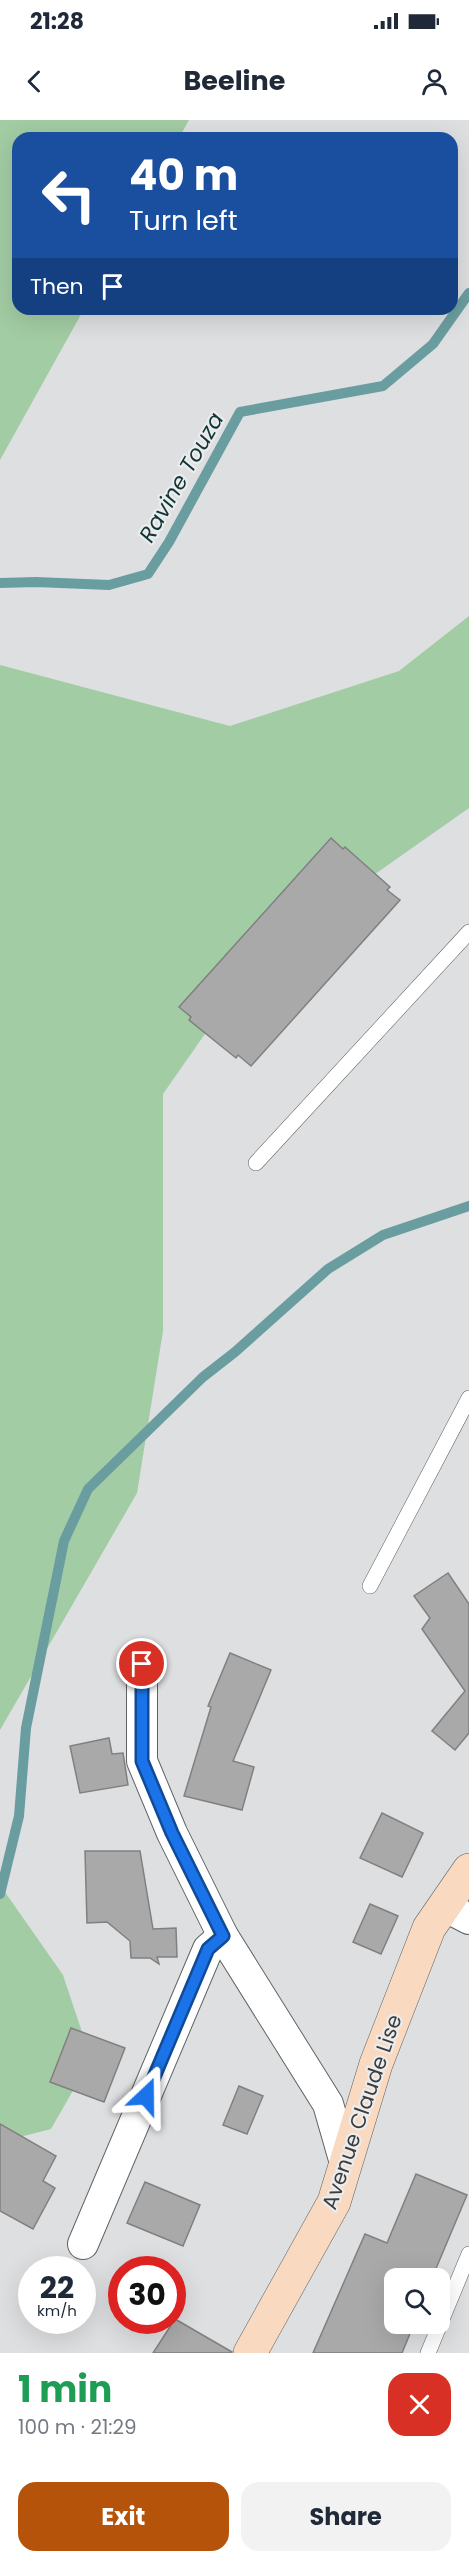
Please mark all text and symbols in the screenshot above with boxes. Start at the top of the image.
text: 21:28 [30,6,84,37]
text: Beeline [184,62,285,99]
icon: back [18,65,51,98]
icon: person [418,65,451,98]
text: 40 m [129,146,238,205]
icon: left [30,156,108,234]
text: Turn left [129,202,238,239]
icon: arrive [96,270,129,303]
text: Then [30,271,84,302]
water label: Ravine Touza [132,407,231,548]
pin [116,1638,167,1689]
icon: arrive [125,1647,158,1680]
street label: Avenue Claude Lise [315,2010,409,2213]
position arrow [114,2064,178,2128]
speed limit sign: 30 [108,2256,186,2334]
text: 22 [40,2266,74,2309]
map controls [384,2268,450,2334]
button: search [384,2268,450,2334]
text: km/h [37,2300,77,2321]
text: 1 min [18,2364,112,2415]
button: close [388,2373,451,2436]
text: 100 m · 21:29 [18,2413,137,2441]
button: Exit [18,2482,229,2551]
button: Share [241,2482,451,2551]

